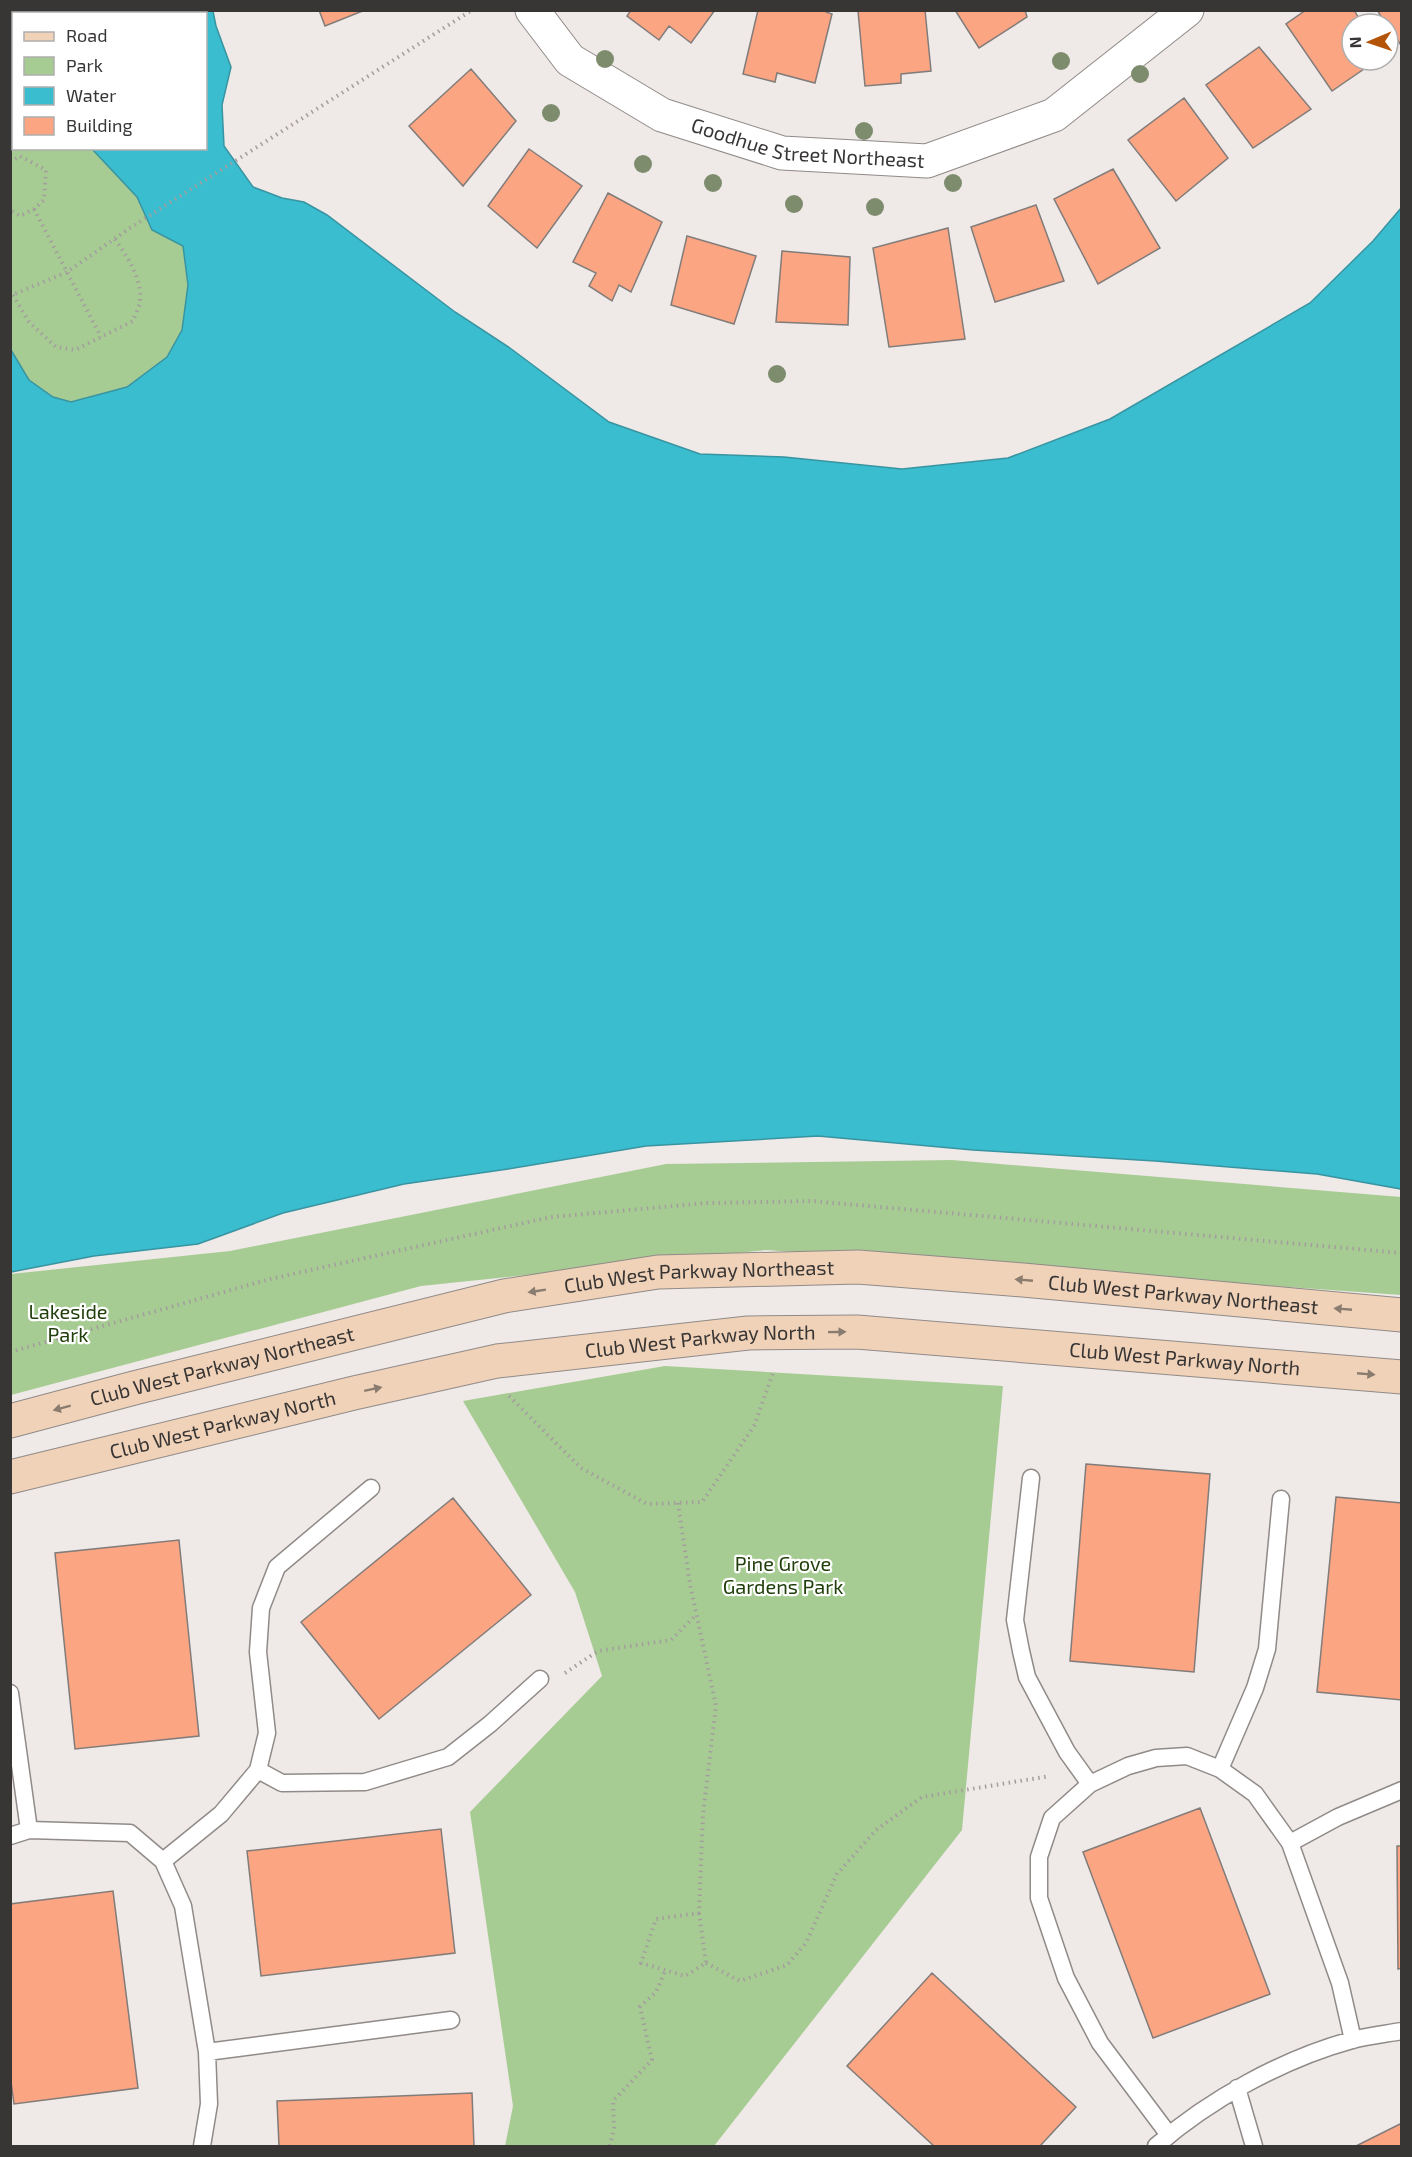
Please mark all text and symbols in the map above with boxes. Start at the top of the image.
legend [12,12,207,150]
north arrow [1340,12,1400,72]
text: Road [66,24,107,46]
text: N [1345,36,1364,49]
text: Park [66,54,103,76]
text: Water [66,84,116,106]
street label: Goodhue Street Northeast [689,112,926,172]
text: Building [66,114,133,136]
street label: Club West Parkway Northeast [562,1255,835,1298]
street label: Club West Parkway Northeast [1047,1269,1320,1318]
one-way arrow [1014,1275,1033,1285]
one-way arrow [527,1287,546,1296]
park label: Lakeside Park [28,1299,108,1346]
one-way arrow [1334,1304,1353,1314]
street label: Club West Parkway North [584,1319,816,1362]
street label: Club West Parkway Northeast [87,1321,357,1410]
one-way arrow [827,1327,846,1337]
street label: Club West Parkway North [1068,1337,1301,1380]
one-way arrow [1357,1369,1376,1379]
one-way arrow [364,1383,383,1393]
street label: Club West Parkway North [107,1385,338,1463]
one-way arrow [53,1403,71,1413]
park label: Pine Grove Gardens Park [723,1551,843,1598]

